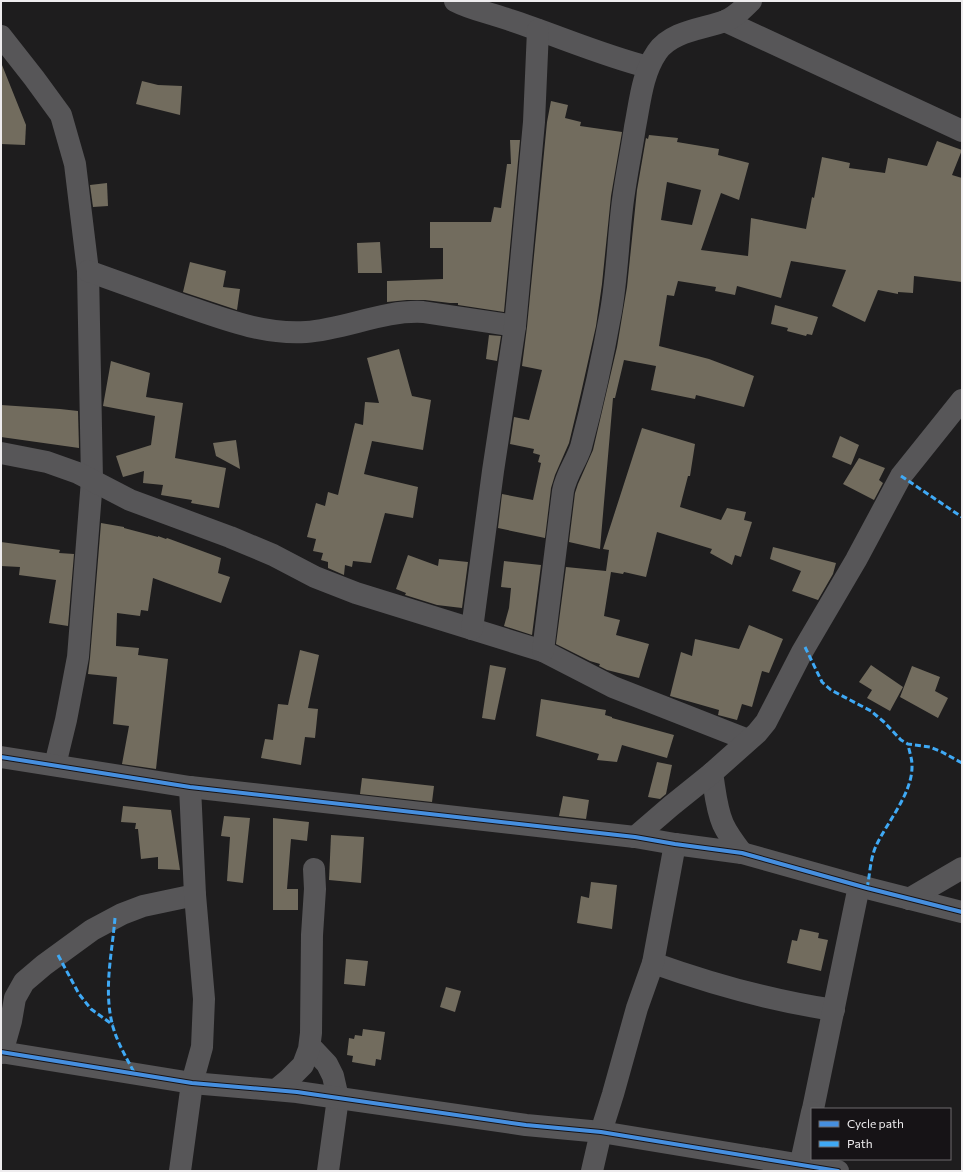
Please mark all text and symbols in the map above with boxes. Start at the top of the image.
legend [811,1108,951,1160]
text: Cycle path [847,1116,904,1130]
text: Path [847,1136,873,1150]

